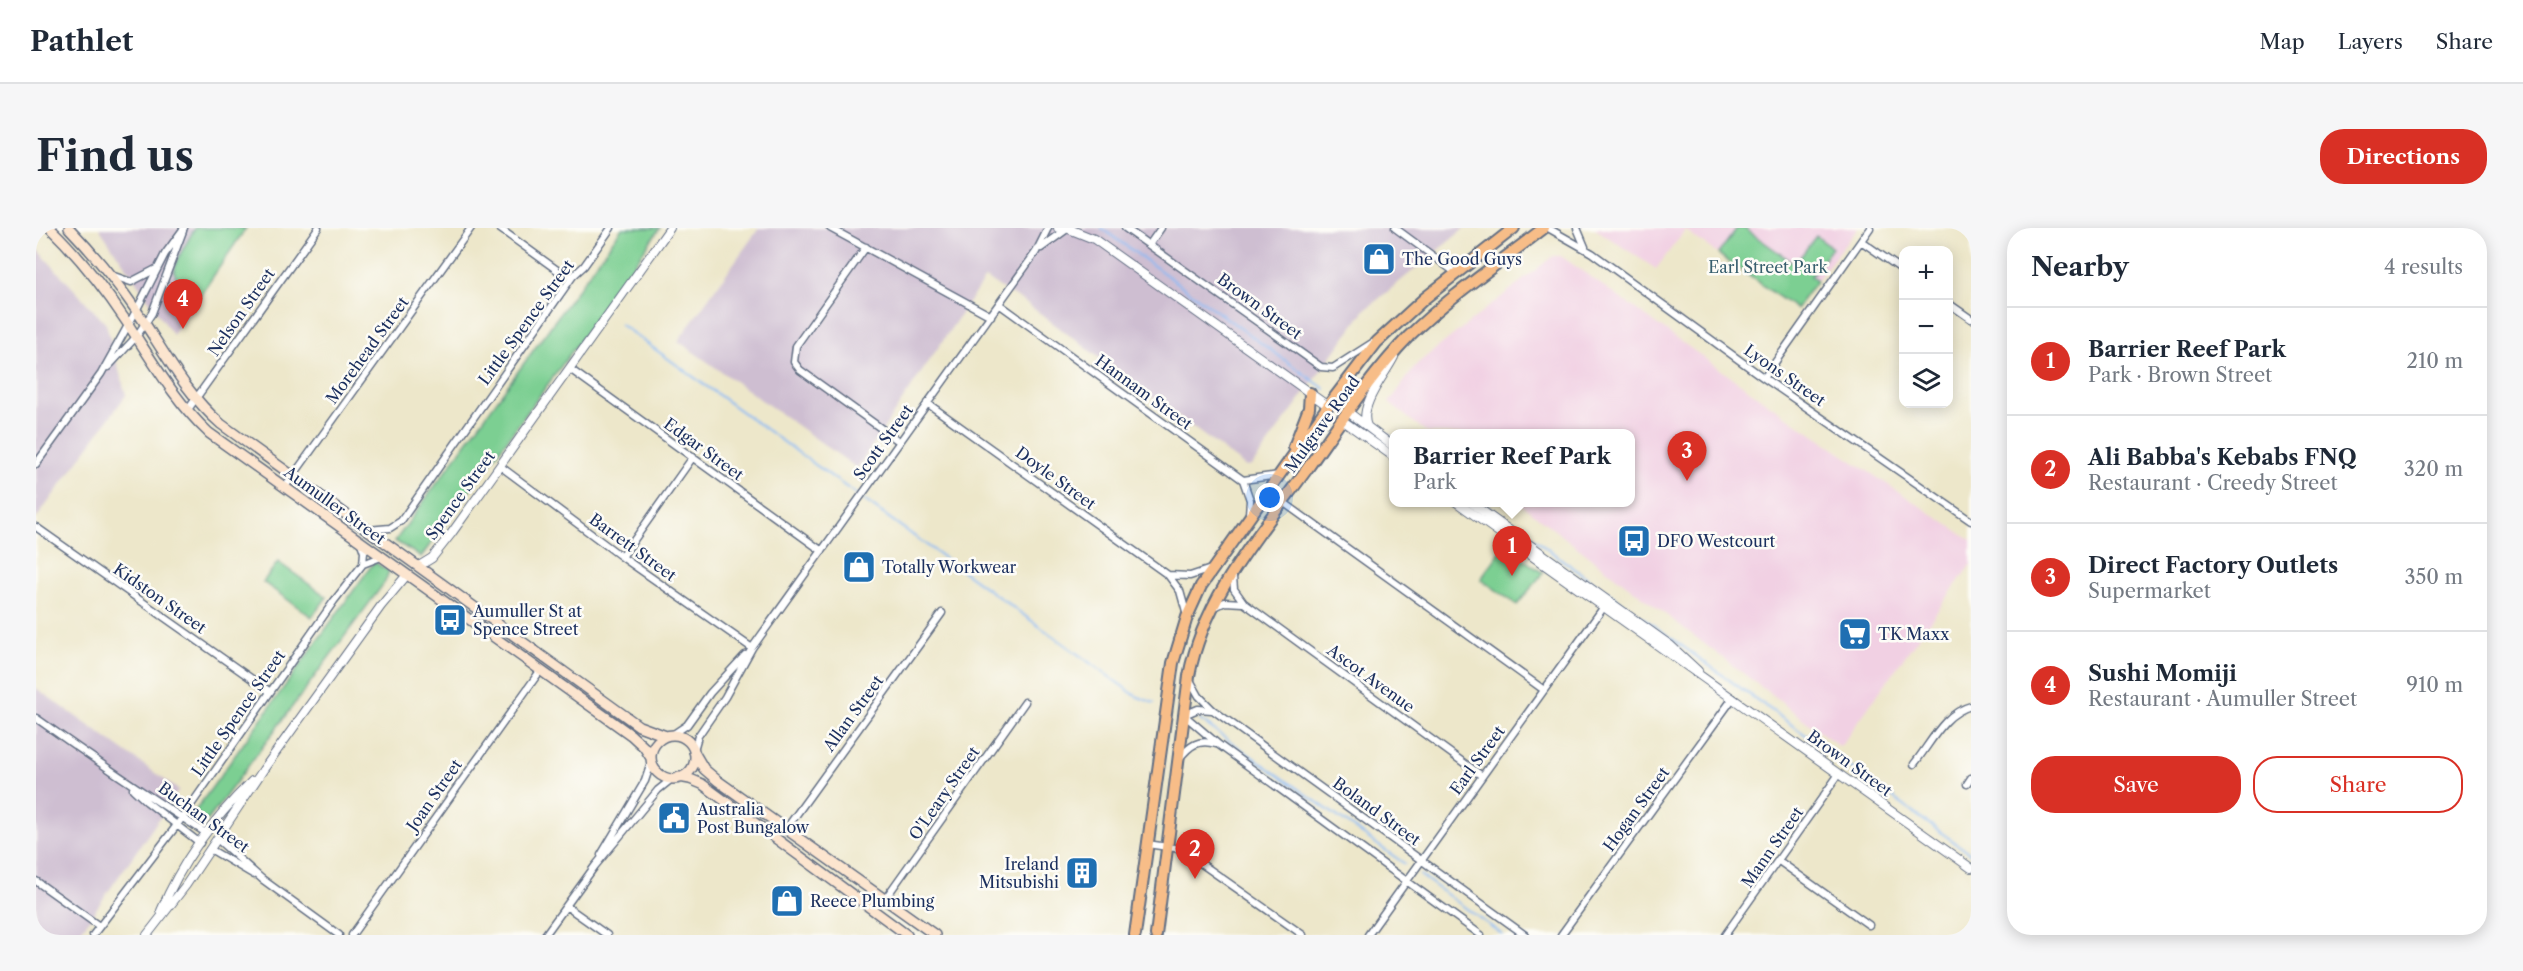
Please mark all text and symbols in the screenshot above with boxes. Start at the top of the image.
text: Pathlet [30,24,133,58]
text: Map [2260,29,2305,54]
text: Layers [2338,29,2403,54]
text: Share [2436,29,2493,54]
button: Directions [2320,129,2487,184]
text: Find us [36,130,194,182]
shop icon: The Good Guys [1361,241,1397,277]
map controls [1899,246,1953,408]
button: + [1899,246,1953,300]
place label: The Good Guys [1402,249,1522,269]
text: Nearby [2031,251,2129,283]
street label: Little Spence Street [474,255,578,389]
text: 4 results [2384,255,2463,279]
park label: Earl Street Park [1708,257,1829,277]
street label: Nelson Street [203,264,279,360]
street label: Brown Street [1214,269,1307,344]
pin: 4 [164,279,202,329]
street label: Morehead Street [321,292,413,408]
button: − [1899,300,1953,354]
text: Barrier Reef Park [2088,336,2286,363]
street label: Lyons Street [1741,340,1830,410]
text: 1 [2046,349,2055,373]
text: 210 m [2406,349,2463,373]
street label: Hannam Street [1092,350,1197,434]
button: layers [1899,354,1953,408]
text: Park · Brown Street [2088,363,2272,387]
street label: Mulgrave Road [1280,372,1364,476]
street label: Scott Street [849,400,917,484]
street label: Edgar Street [660,413,748,485]
popup [1389,429,1635,507]
pin: 3 [1668,432,1706,481]
street label: Doyle Street [1012,442,1100,514]
text: Barrier Reef Park [1413,443,1611,470]
text: Ali Babba's Kebabs FNQ [2088,444,2357,471]
street label: Spence Street [421,446,499,543]
text: 2 [2045,457,2056,481]
text: 320 m [2404,457,2463,481]
street label: Aumuller Street [279,461,390,549]
text: Park [1413,470,1456,494]
text: Restaurant · Creedy Street [2088,471,2338,495]
your location [1255,483,1284,512]
street label: Barrett Street [586,509,681,585]
bus stop icon: DFO Westcourt [1616,523,1652,559]
pin: 1 [1492,526,1532,576]
place label: DFO Westcourt [1657,531,1776,551]
shop icon: Totally Workwear [841,549,877,585]
text: Direct Factory Outlets [2088,552,2338,579]
place label: Totally Workwear [882,557,1017,577]
street label: Kidston Street [110,559,211,638]
text: 3 [2045,565,2056,589]
text: 350 m [2405,565,2463,589]
text: Supermarket [2088,579,2211,603]
place label: Aumuller St at Spence Street [472,601,582,639]
bus stop icon: Aumuller St at Spence Street [432,602,468,638]
supermarket icon: TK Maxx [1837,616,1873,652]
place label: TK Maxx [1878,624,1950,644]
street label: Ascot Avenue [1323,639,1419,716]
street label: Little Spence Street [187,646,289,780]
text: Sushi Momiji [2088,660,2237,687]
street label: Allan Street [818,671,888,756]
text: 4 [2045,673,2056,697]
text: 910 m [2406,673,2463,697]
text: Restaurant · Aumuller Street [2088,687,2357,711]
street label: Earl Street [1445,721,1509,798]
street label: Brown Street [1804,726,1897,801]
street label: O'Leary Street [904,742,984,844]
street label: Joan Street [400,755,466,837]
button: Save [2031,756,2241,813]
button: Share [2253,756,2463,813]
street label: Hogan Street [1599,763,1674,855]
street label: Boland Street [1329,772,1425,850]
street label: Buchan Street [155,777,254,857]
place label: Australia Post Bungalow [696,799,810,837]
public building icon: Australia Post Bungalow [656,800,692,836]
street label: Mann Street [1737,802,1807,891]
pin: 2 [1176,830,1214,879]
place label: Ireland Mitsubishi [979,854,1059,892]
building icon: Ireland Mitsubishi [1064,855,1100,891]
shop icon: Reece Plumbing [769,883,805,919]
place label: Reece Plumbing [810,891,935,911]

